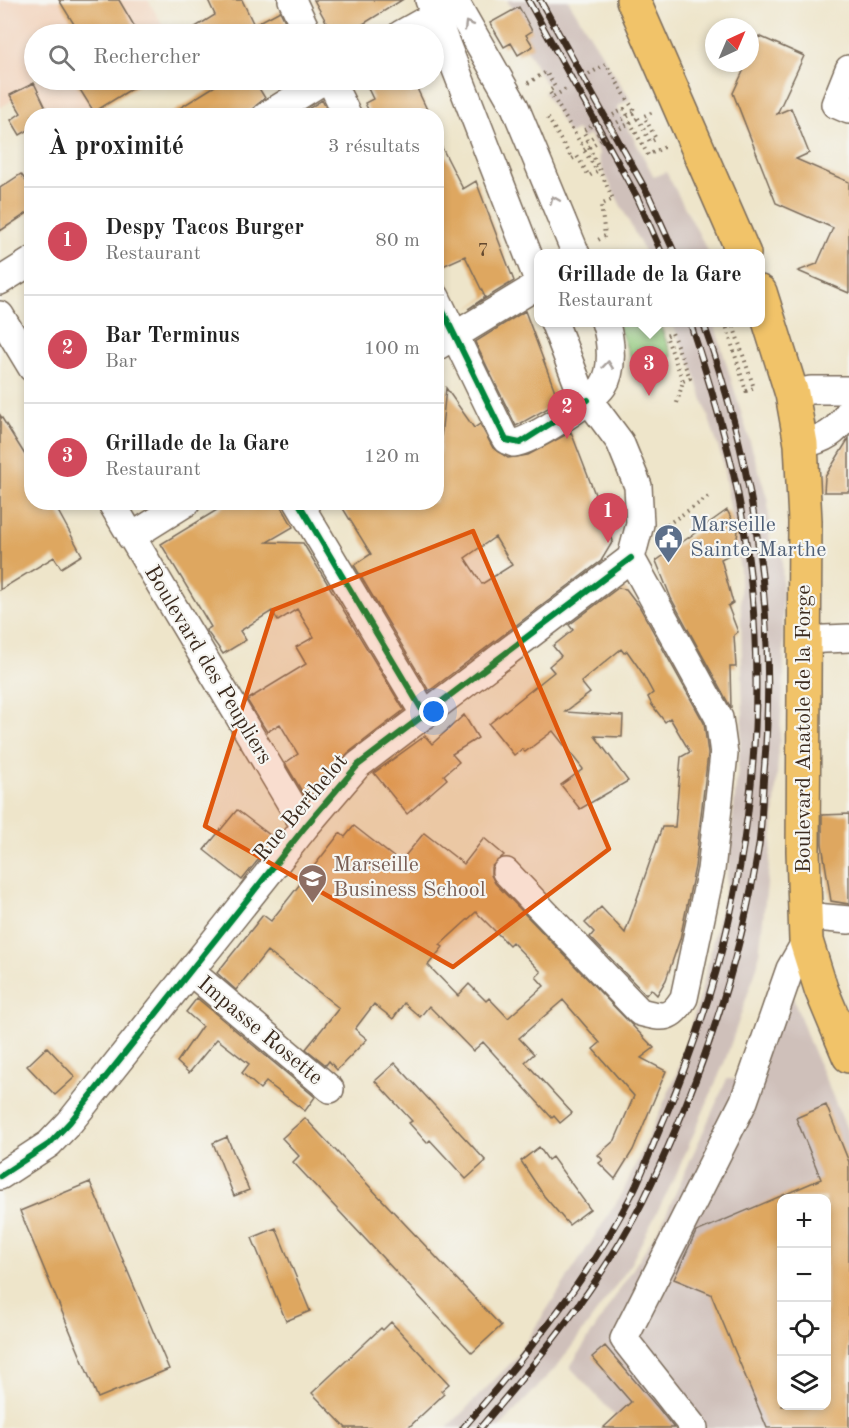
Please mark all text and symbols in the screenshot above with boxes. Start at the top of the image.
north arrow [705,18,759,72]
one-way arrow [464,21,476,31]
search box [24,24,444,90]
icon: search [45,41,78,74]
text: Rechercher [93,46,200,68]
text: À proximité [48,134,184,160]
text: 3 résultats [328,137,420,157]
one-way arrow [549,195,561,206]
text: Despy Tacos Burger [105,217,304,239]
text: 1 [62,231,73,251]
text: 80 m [375,231,420,251]
house number: 7 [477,241,489,261]
text: Restaurant [105,244,201,264]
popup [534,249,765,327]
text: Grillade de la Gare [557,264,742,286]
text: Restaurant [557,291,653,311]
text: Bar Terminus [105,325,240,347]
text: 2 [62,339,73,359]
text: 100 m [364,339,420,359]
pin: 3 [630,346,668,396]
text: Bar [105,352,137,372]
one-way arrow [601,360,614,369]
pin: 2 [548,390,586,439]
text: Grillade de la Gare [105,433,289,455]
text: 3 [62,447,73,467]
text: 120 m [364,447,420,467]
text: Restaurant [105,460,201,480]
pin: 1 [588,494,628,543]
place label: Marseille Sainte-Marthe [690,514,826,561]
public building icon: Marseille Sainte-Marthe [653,522,685,564]
street label: Boulevard des Peupliers [140,562,276,768]
street label: Boulevard Anatole de la Forge [793,585,815,873]
your location [419,697,448,726]
street label: Rue Berthelot [250,750,352,866]
place label: Marseille Business School [333,854,486,901]
school or university icon: Marseille Business School [296,862,328,904]
street label: Impasse Rosette [193,973,327,1089]
map controls [777,1194,831,1410]
button: + [777,1194,831,1248]
button: − [777,1248,831,1302]
button: locate [777,1302,831,1356]
button: layers [777,1356,831,1410]

